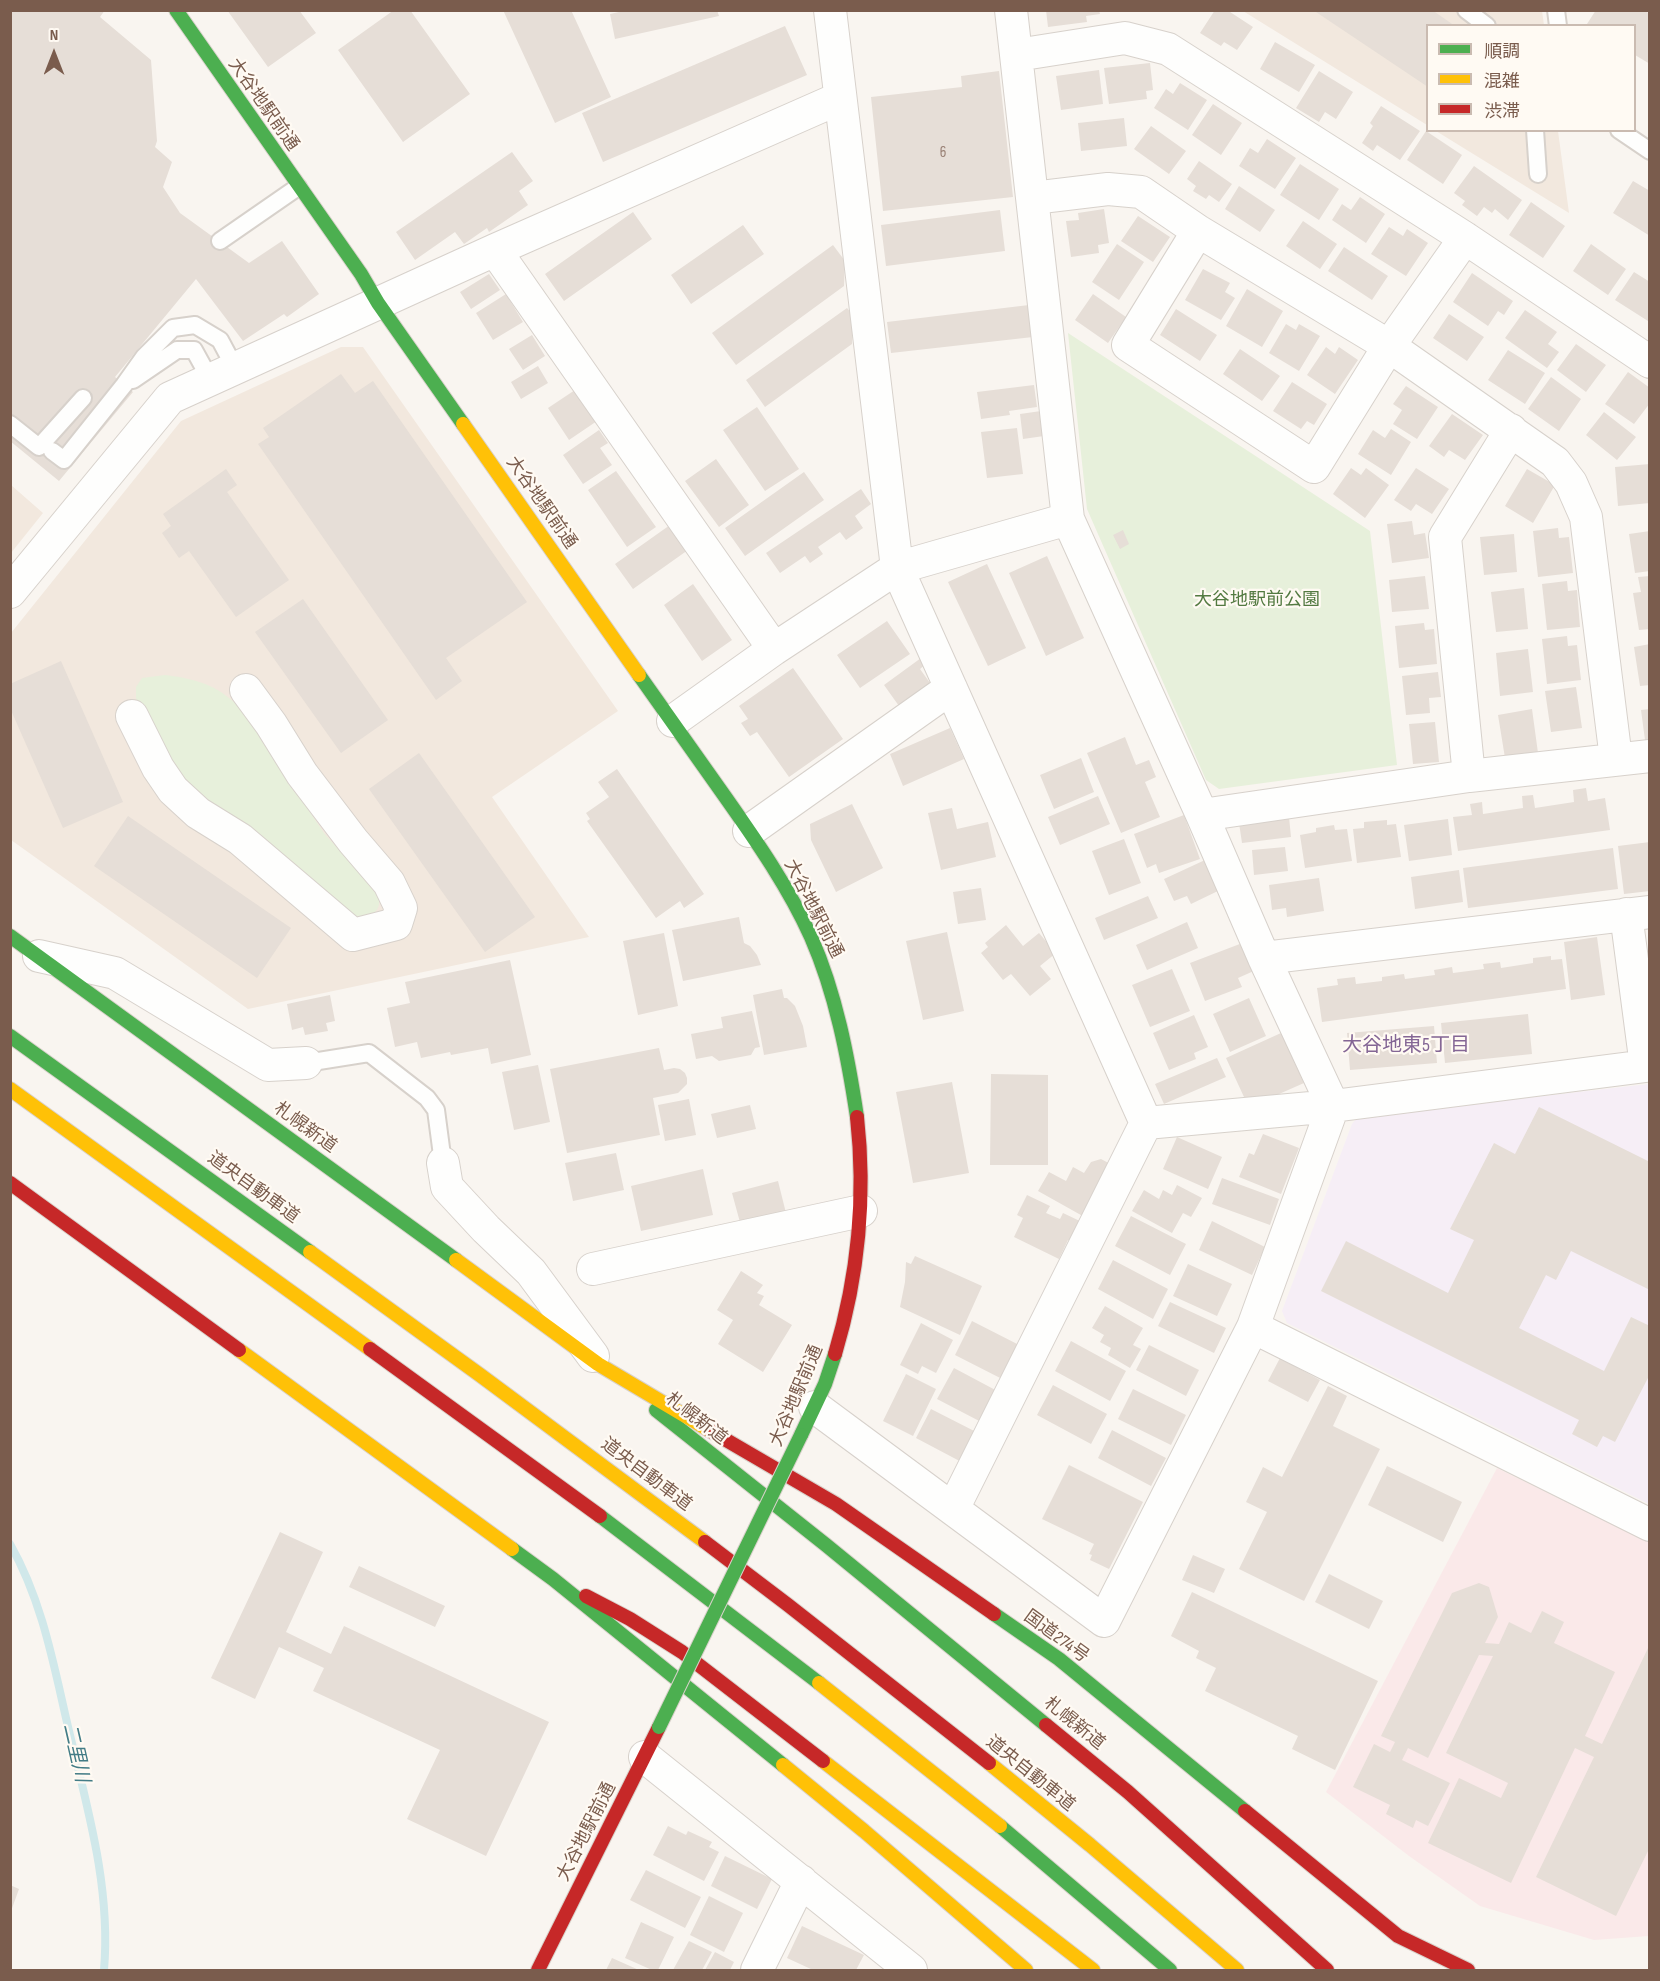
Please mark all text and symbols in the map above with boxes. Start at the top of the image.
north arrow [24,24,84,84]
legend [1426,24,1636,132]
text: N [50,26,58,45]
text: 順調 [1484,41,1520,62]
street label: 大谷地駅前通 [223,55,303,155]
text: 混雑 [1484,71,1520,92]
text: 渋滞 [1484,101,1520,122]
house number: 6 [940,144,946,162]
street label: 大谷地駅前通 [501,453,581,553]
park label: 大谷地駅前公園 [1194,589,1320,611]
street label: 大谷地駅前通 [779,856,847,962]
district label: 大谷地東5丁目 [1342,1034,1470,1058]
street label: 札幌新道 [270,1098,340,1158]
street label: 道央自動車道 [203,1148,303,1228]
street label: 大谷地駅前通 [766,1342,828,1450]
street label: 札幌新道 [661,1388,731,1450]
street label: 道央自動車道 [596,1434,696,1516]
street label: 国道274号 [1019,1606,1093,1668]
street label: 札幌新道 [1039,1693,1109,1755]
water label: 二里川 [57,1721,93,1785]
street label: 道央自動車道 [981,1732,1079,1816]
street label: 大谷地駅前通 [553,1779,621,1885]

